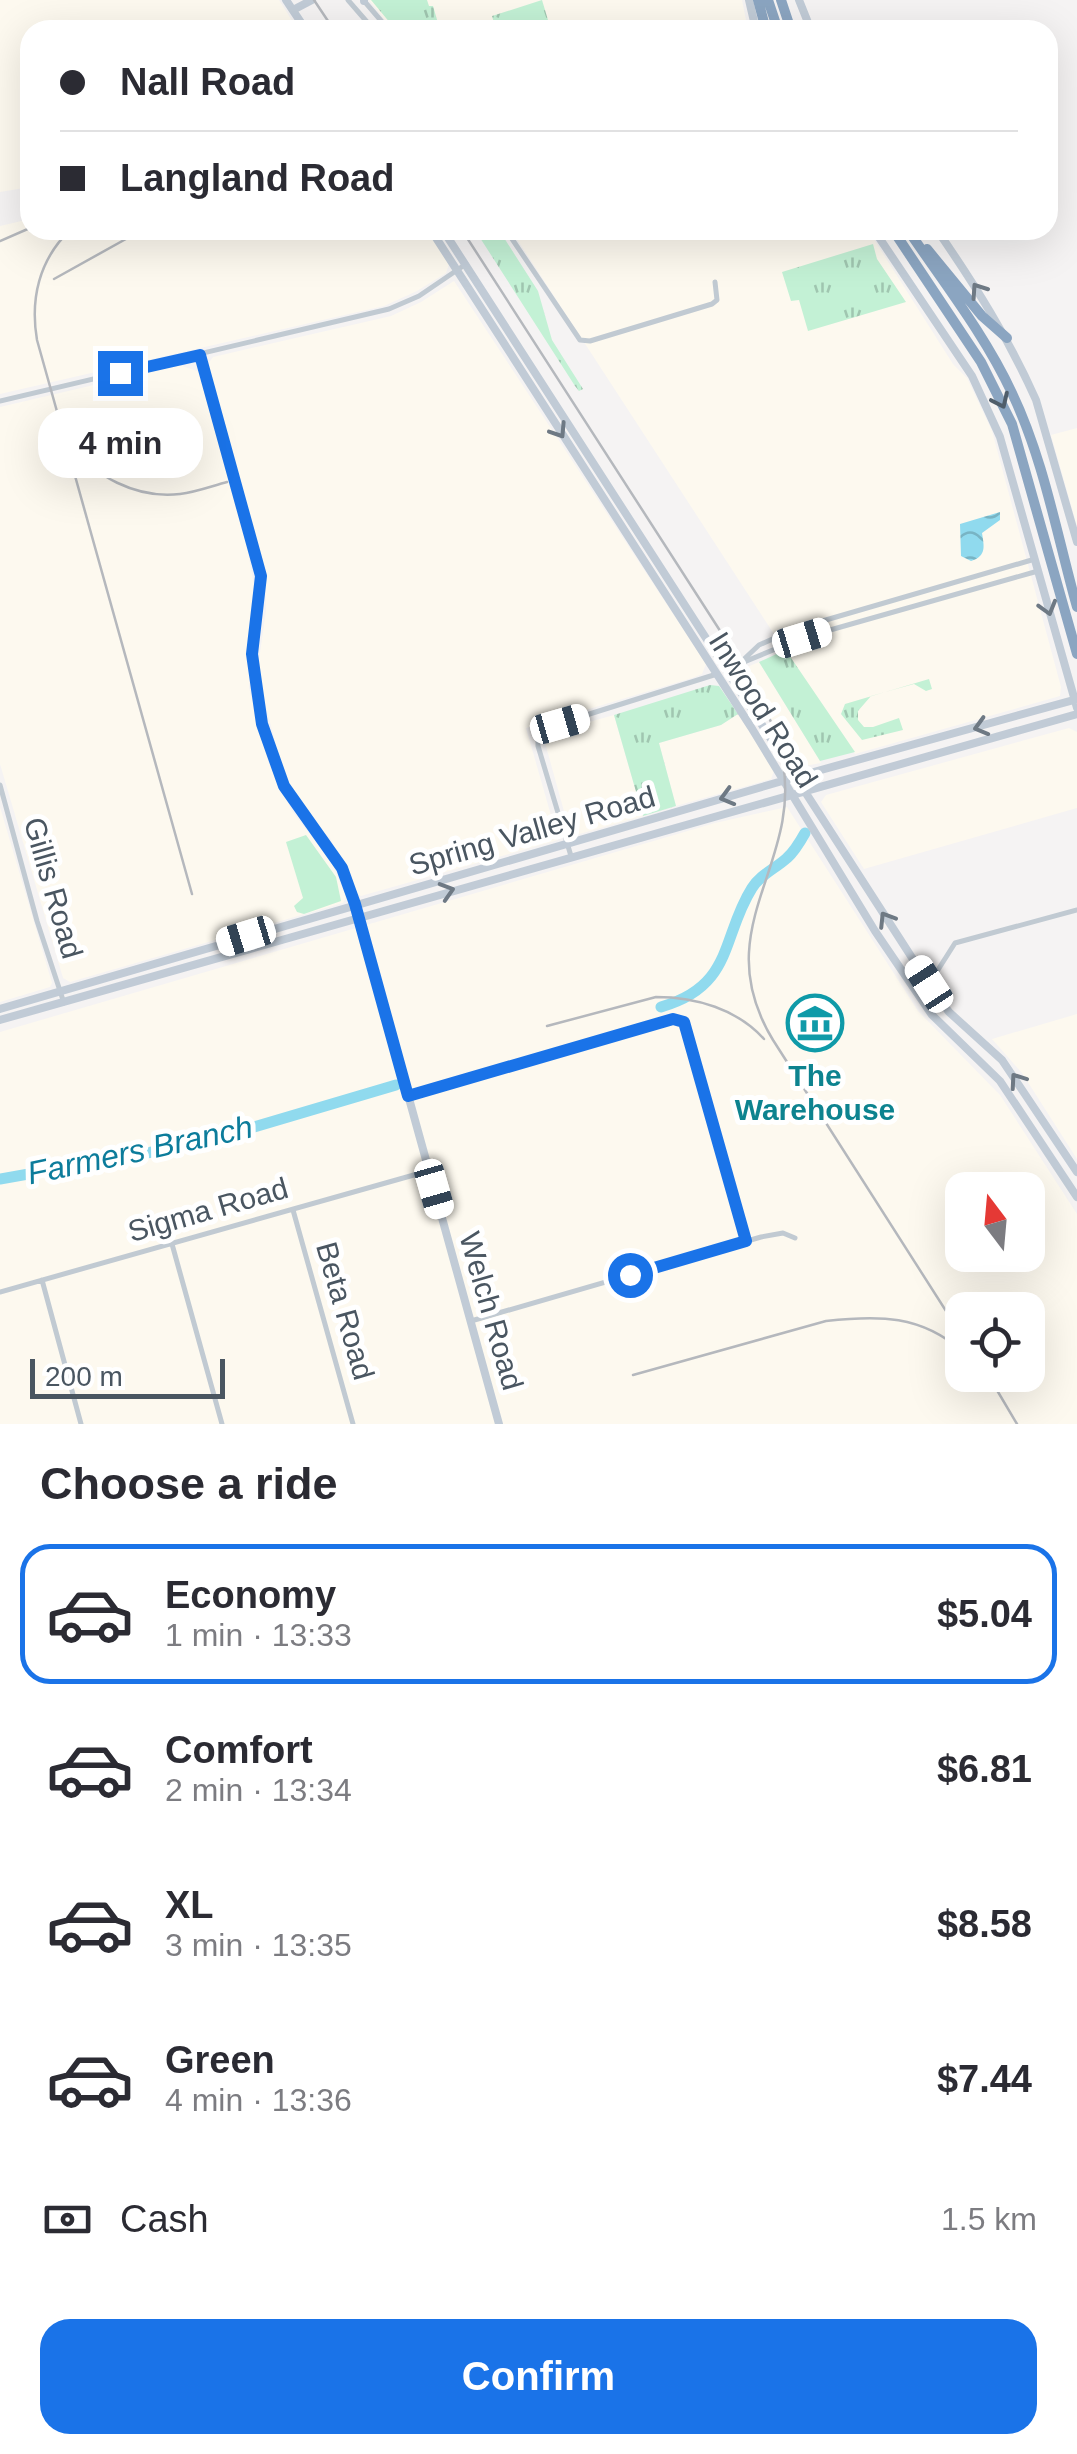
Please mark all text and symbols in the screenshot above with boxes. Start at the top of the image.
text: Nall Road [120,61,295,103]
text: Langland Road [120,157,394,199]
one-way arrow [972,282,990,301]
route end [98,351,143,396]
one-way arrow [989,391,1009,409]
callout: 4 min [38,408,202,478]
one-way arrow [546,420,565,438]
text: 4 min [79,425,162,461]
one-way arrow [1037,599,1058,616]
car [769,615,835,661]
street label: Inwood Road [703,626,824,793]
car [527,701,593,747]
one-way arrow [973,715,990,736]
street label: Spring Valley Road [405,780,659,881]
one-way arrow [720,785,737,806]
street label: Gillis Road [18,814,89,962]
one-way arrow [438,882,455,903]
one-way arrow [880,912,899,930]
car [213,913,279,959]
car [900,951,958,1017]
museum icon: The Warehouse [785,993,845,1053]
place label: The Warehouse [735,1059,895,1126]
one-way arrow [1010,1072,1029,1091]
water label: Farmers Branch [24,1109,256,1191]
car [411,1156,457,1222]
street label: Sigma Road [124,1171,292,1248]
north arrow [945,1172,1045,1272]
map controls [945,1172,1045,1392]
street label: Welch Road [453,1228,530,1394]
street label: Beta Road [310,1238,381,1384]
route start [608,1253,653,1298]
button: locate [945,1292,1045,1392]
scale bar [30,1354,225,1398]
text: 200 m [45,1361,123,1392]
text: Choose a ride [40,1458,338,1509]
icon: car [45,1569,135,1659]
text: Economy [165,1574,336,1616]
text: $5.04 [937,1593,1032,1635]
text: 1 min · 13:33 [165,1617,352,1653]
icon: car [45,1724,135,1814]
text: Comfort [165,1729,313,1771]
text: $6.81 [937,1748,1032,1790]
text: 2 min · 13:34 [165,1772,352,1808]
icon: car [45,1879,135,1969]
text: XL [165,1884,214,1926]
text: $8.58 [937,1903,1032,1945]
text: 3 min · 13:35 [165,1927,352,1963]
icon: car [45,2034,135,2124]
text: Green [165,2039,275,2081]
text: $7.44 [937,2058,1032,2100]
text: 4 min · 13:36 [165,2082,352,2118]
icon: cash [40,2192,95,2247]
text: Cash [120,2198,209,2240]
text: 1.5 km [941,2201,1037,2237]
button: Confirm [40,2319,1037,2434]

